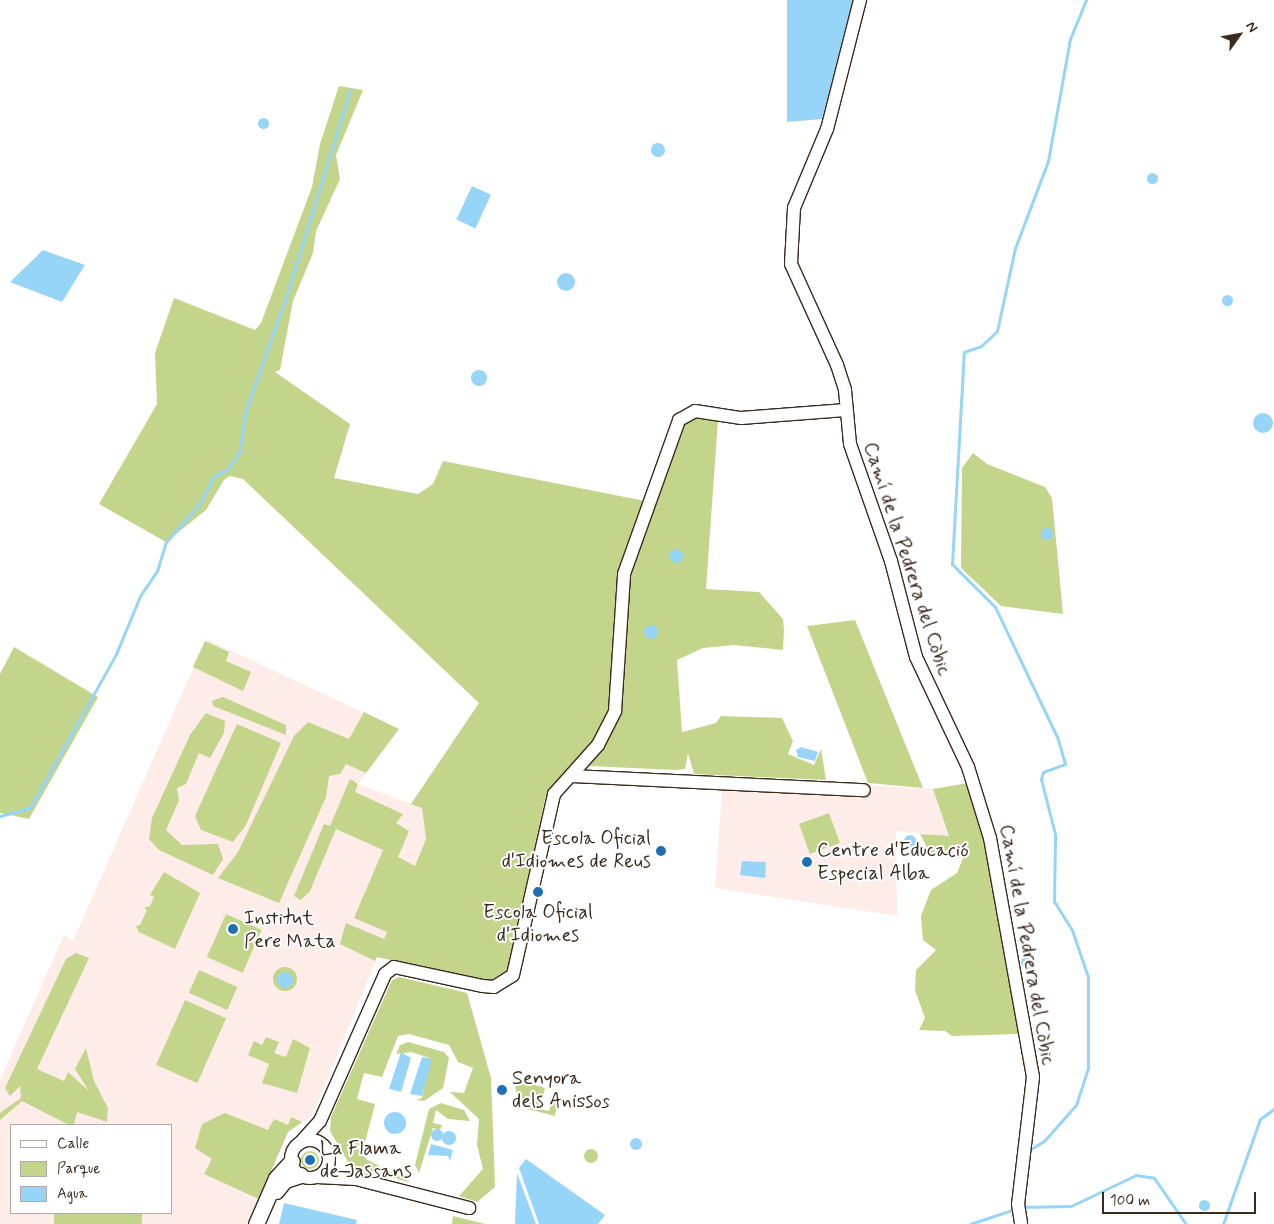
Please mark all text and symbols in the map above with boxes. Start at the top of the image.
north arrow [1214,10,1264,60]
text: N [1242,18,1262,36]
street label: Camí de la Pedrera del Còbic [857,437,957,681]
street label: Camí de la Pedrera del Còbic [994,820,1060,1070]
place label: Escola Oficial d'Idiomes de Reus [501,827,651,874]
place label: Centre d'Educació Especial Alba [817,838,968,885]
marker: Escola Oficial d'Idiomes de Reus [655,845,667,857]
marker: Centre d'Educació Especial Alba [801,856,813,868]
marker: Escola Oficial d'Idiomes [532,886,544,898]
place label: Escola Oficial d'Idiomes [483,900,593,947]
place label: Institut Pere Mata [244,906,331,953]
marker: Institut Pere Mata [226,922,240,936]
place label: Senyora dels Anissos [512,1066,610,1113]
marker: Senyora dels Anissos [496,1084,508,1096]
legend [10,1124,172,1214]
text: Calle [57,1134,89,1154]
place label: La Flama de Jassans [320,1136,412,1183]
marker: La Flama de Jassans [304,1154,316,1166]
text: Parque [57,1159,100,1179]
scale bar [1104,1182,1258,1214]
text: Agua [57,1184,88,1204]
text: 100 m [1110,1191,1150,1211]

